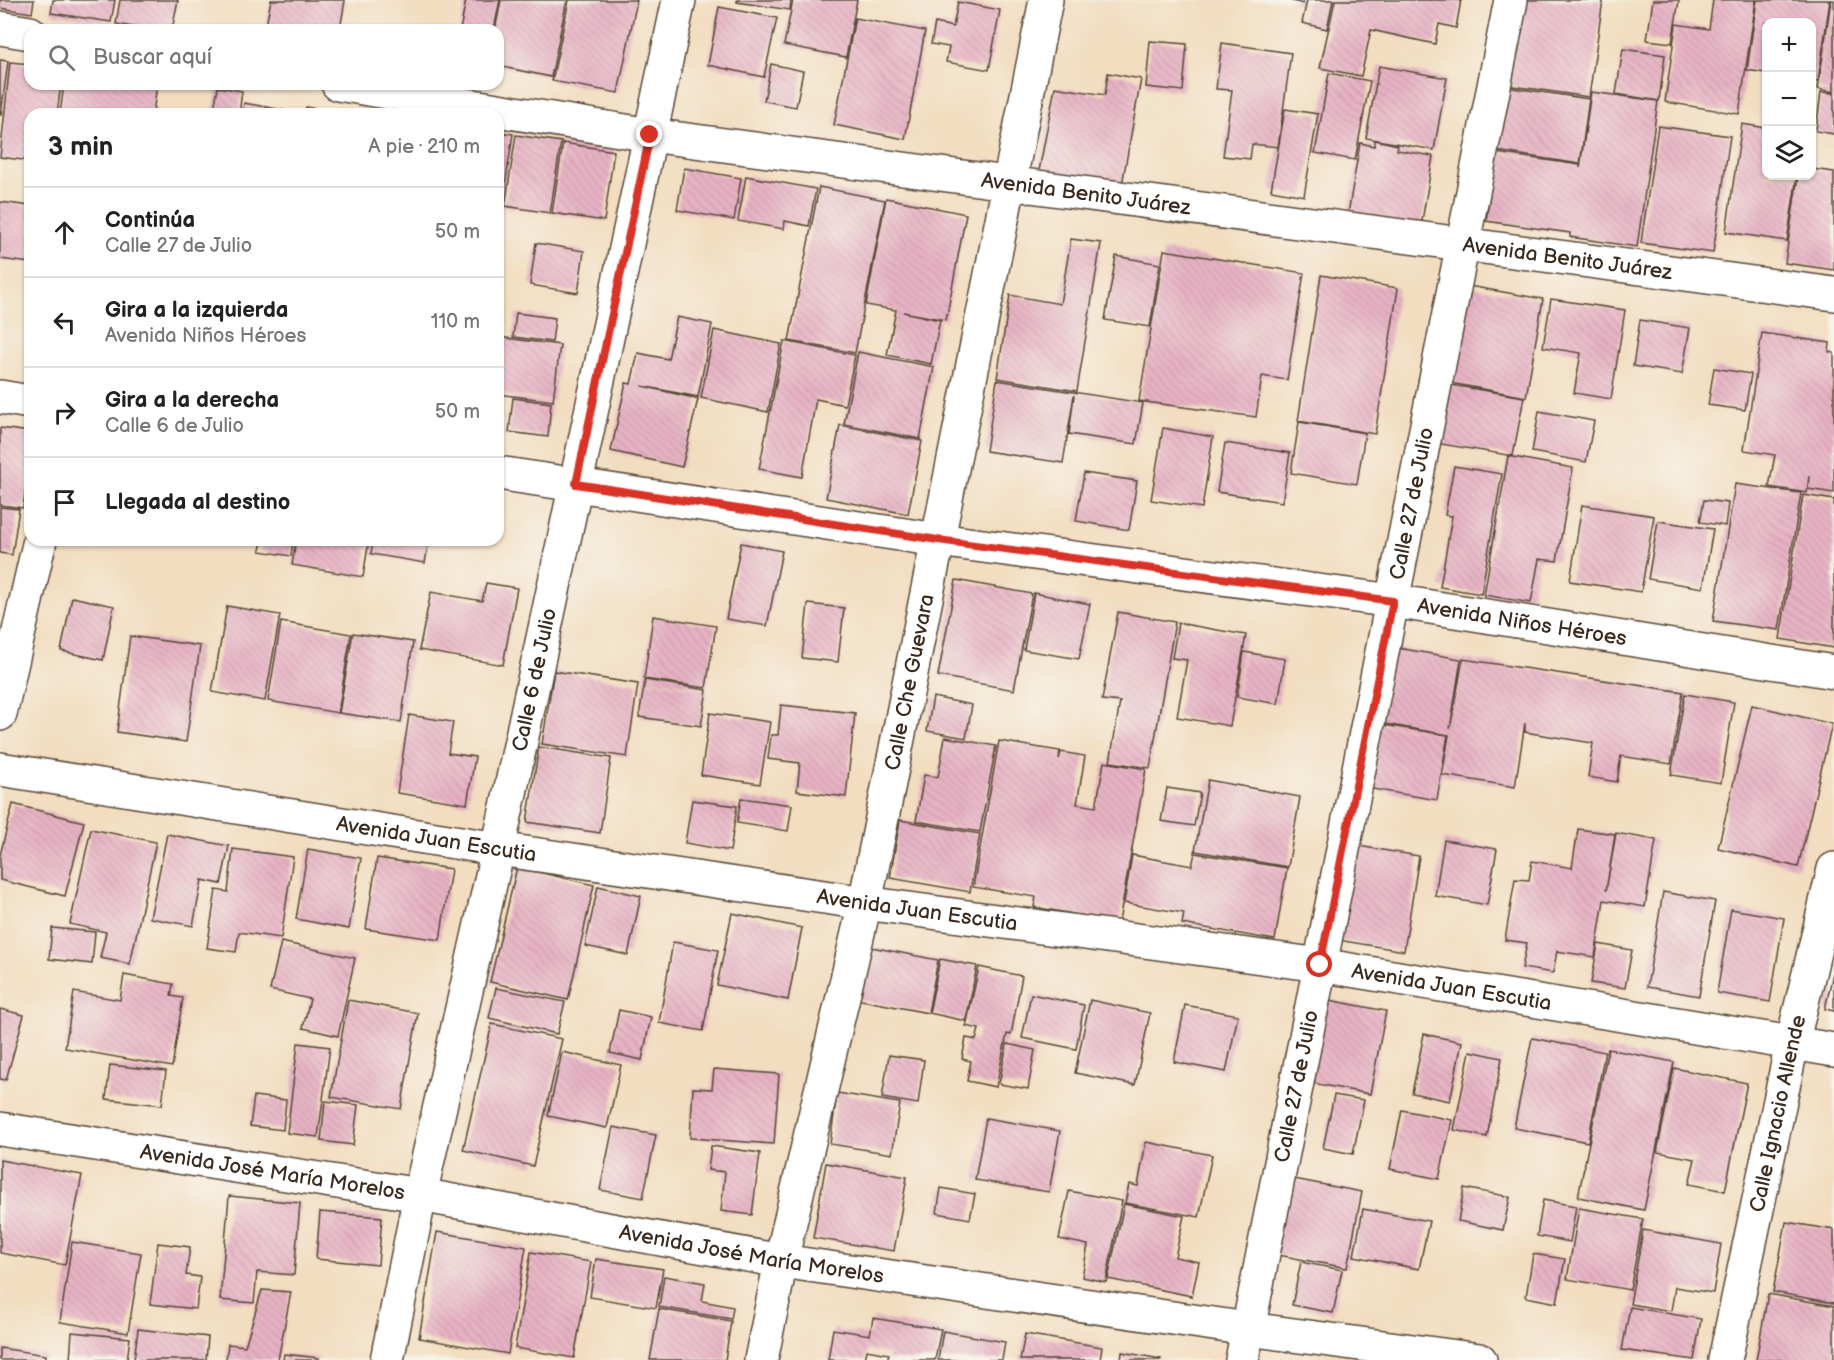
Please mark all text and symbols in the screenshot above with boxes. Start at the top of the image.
map controls [1762,18,1816,180]
button: + [1762,18,1816,72]
search box [24,24,504,90]
icon: search [45,41,78,74]
text: Buscar aquí [93,44,212,71]
button: − [1762,72,1816,126]
route end [636,121,662,147]
button: layers [1762,126,1816,180]
text: 3 min [48,132,113,163]
text: A pie · 210 m [368,135,480,159]
street label: Avenida Benito Juárez [980,168,1193,221]
text: Continúa [105,207,195,234]
icon: ahead [48,216,81,249]
text: 50 m [435,220,480,244]
street label: Avenida Benito Juárez [1461,232,1675,285]
text: Calle 27 de Julio [105,234,252,258]
text: Gira a la izquierda [105,297,289,324]
icon: left [48,306,81,339]
text: 110 m [431,310,480,334]
text: Avenida Niños Héroes [105,324,306,348]
text: Gira a la derecha [105,387,279,414]
icon: right [48,396,81,429]
text: 50 m [435,400,480,424]
text: Calle 6 de Julio [105,414,244,438]
street label: Calle 27 de Julio [1385,425,1439,582]
icon: arrive [48,486,81,519]
text: Llegada al destino [105,489,290,516]
street label: Calle Che Guevara [880,592,940,773]
street label: Avenida Niños Héroes [1416,593,1629,651]
street label: Calle 6 de Julio [507,606,562,754]
street label: Avenida Juan Escutia [334,811,538,868]
street label: Avenida Juan Escutia [815,884,1019,937]
route start [1306,951,1332,977]
street label: Avenida Juan Escutia [1350,958,1553,1016]
street label: Calle 27 de Julio [1269,1008,1324,1165]
street label: Calle Ignacio Allende [1745,1012,1812,1215]
street label: Avenida José María Morelos [138,1139,407,1205]
street label: Avenida José María Morelos [617,1220,885,1289]

